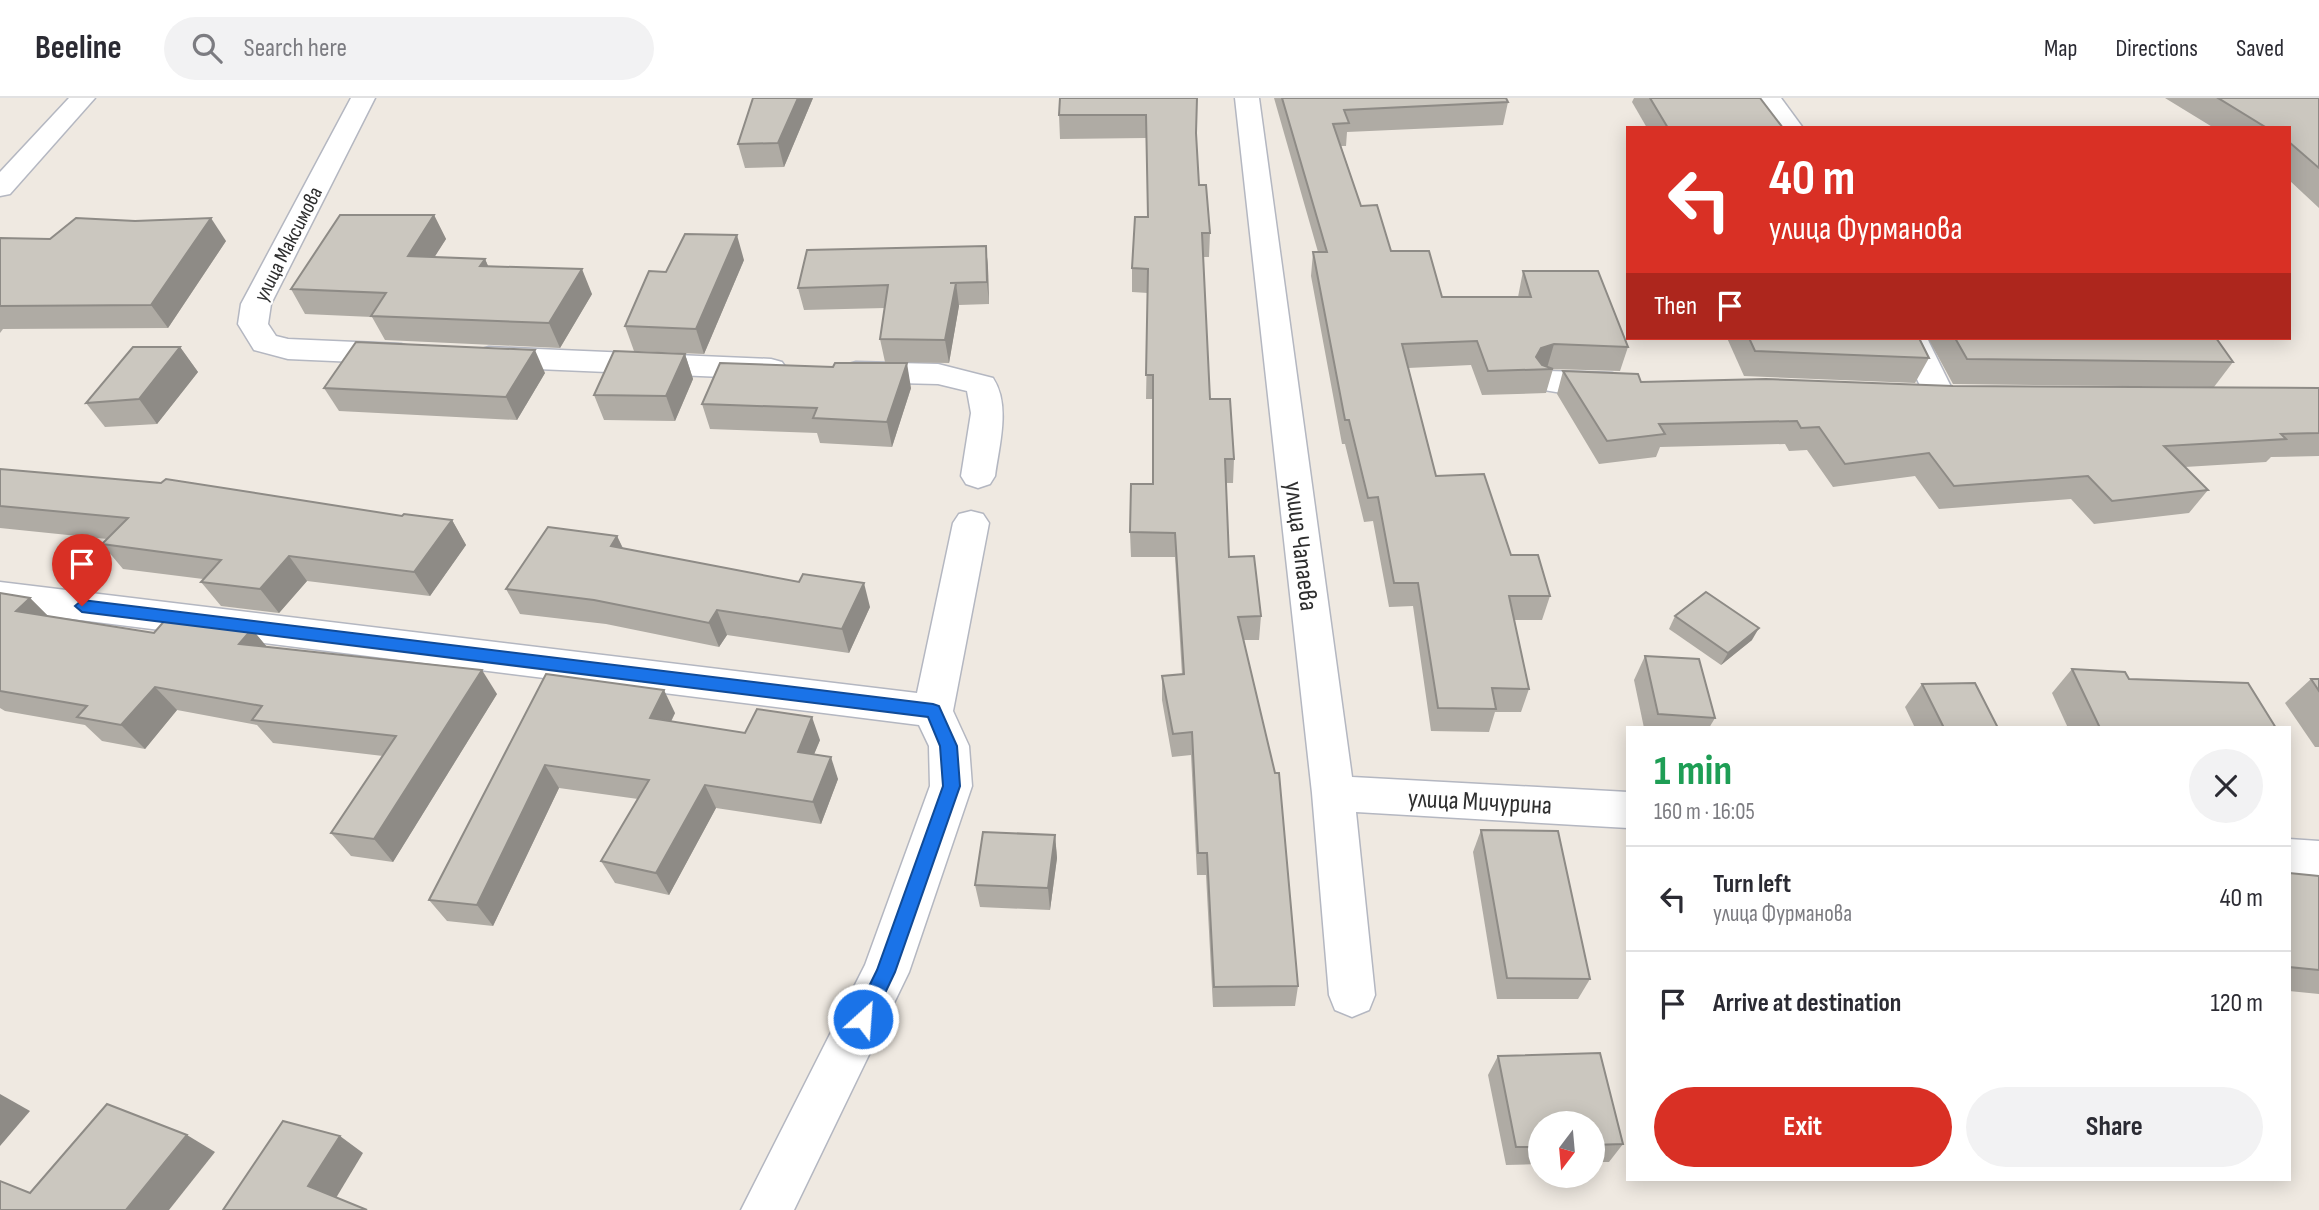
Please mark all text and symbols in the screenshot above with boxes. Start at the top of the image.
search box [164,17,654,80]
text: Beeline [35,28,122,68]
icon: search [188,29,226,67]
text: Search here [244,33,347,64]
text: Map [2044,34,2077,63]
text: Directions [2115,34,2198,63]
text: Saved [2236,34,2284,63]
text: 40 m [1769,150,1855,209]
icon: left [1654,154,1745,245]
street label: улица Максимова [249,183,328,306]
text: улица Фурманова [1769,210,1963,249]
icon: arrive [1711,287,1749,325]
text: Then [1654,291,1697,322]
street label: улица Чапаева [1277,480,1324,613]
pin [52,534,112,606]
icon: arrive [63,545,101,583]
text: 1 min [1654,746,1732,797]
button: close [2189,749,2263,823]
street label: улица Мичурина [1407,783,1553,822]
text: 160 m · 16:05 [1654,798,1755,826]
text: Turn left [1713,869,1791,900]
icon: left [1654,880,1692,918]
text: 40 m [2220,883,2263,914]
text: улица Фурманова [1713,900,1852,928]
position arrow [826,982,900,1056]
icon: arrive [1654,985,1692,1023]
text: Arrive at destination [1713,988,1901,1019]
text: 120 m [2210,988,2263,1019]
button: Exit [1654,1087,1952,1167]
button: Share [1966,1087,2263,1167]
north arrow [1528,1111,1605,1188]
map controls [1528,1111,1605,1188]

